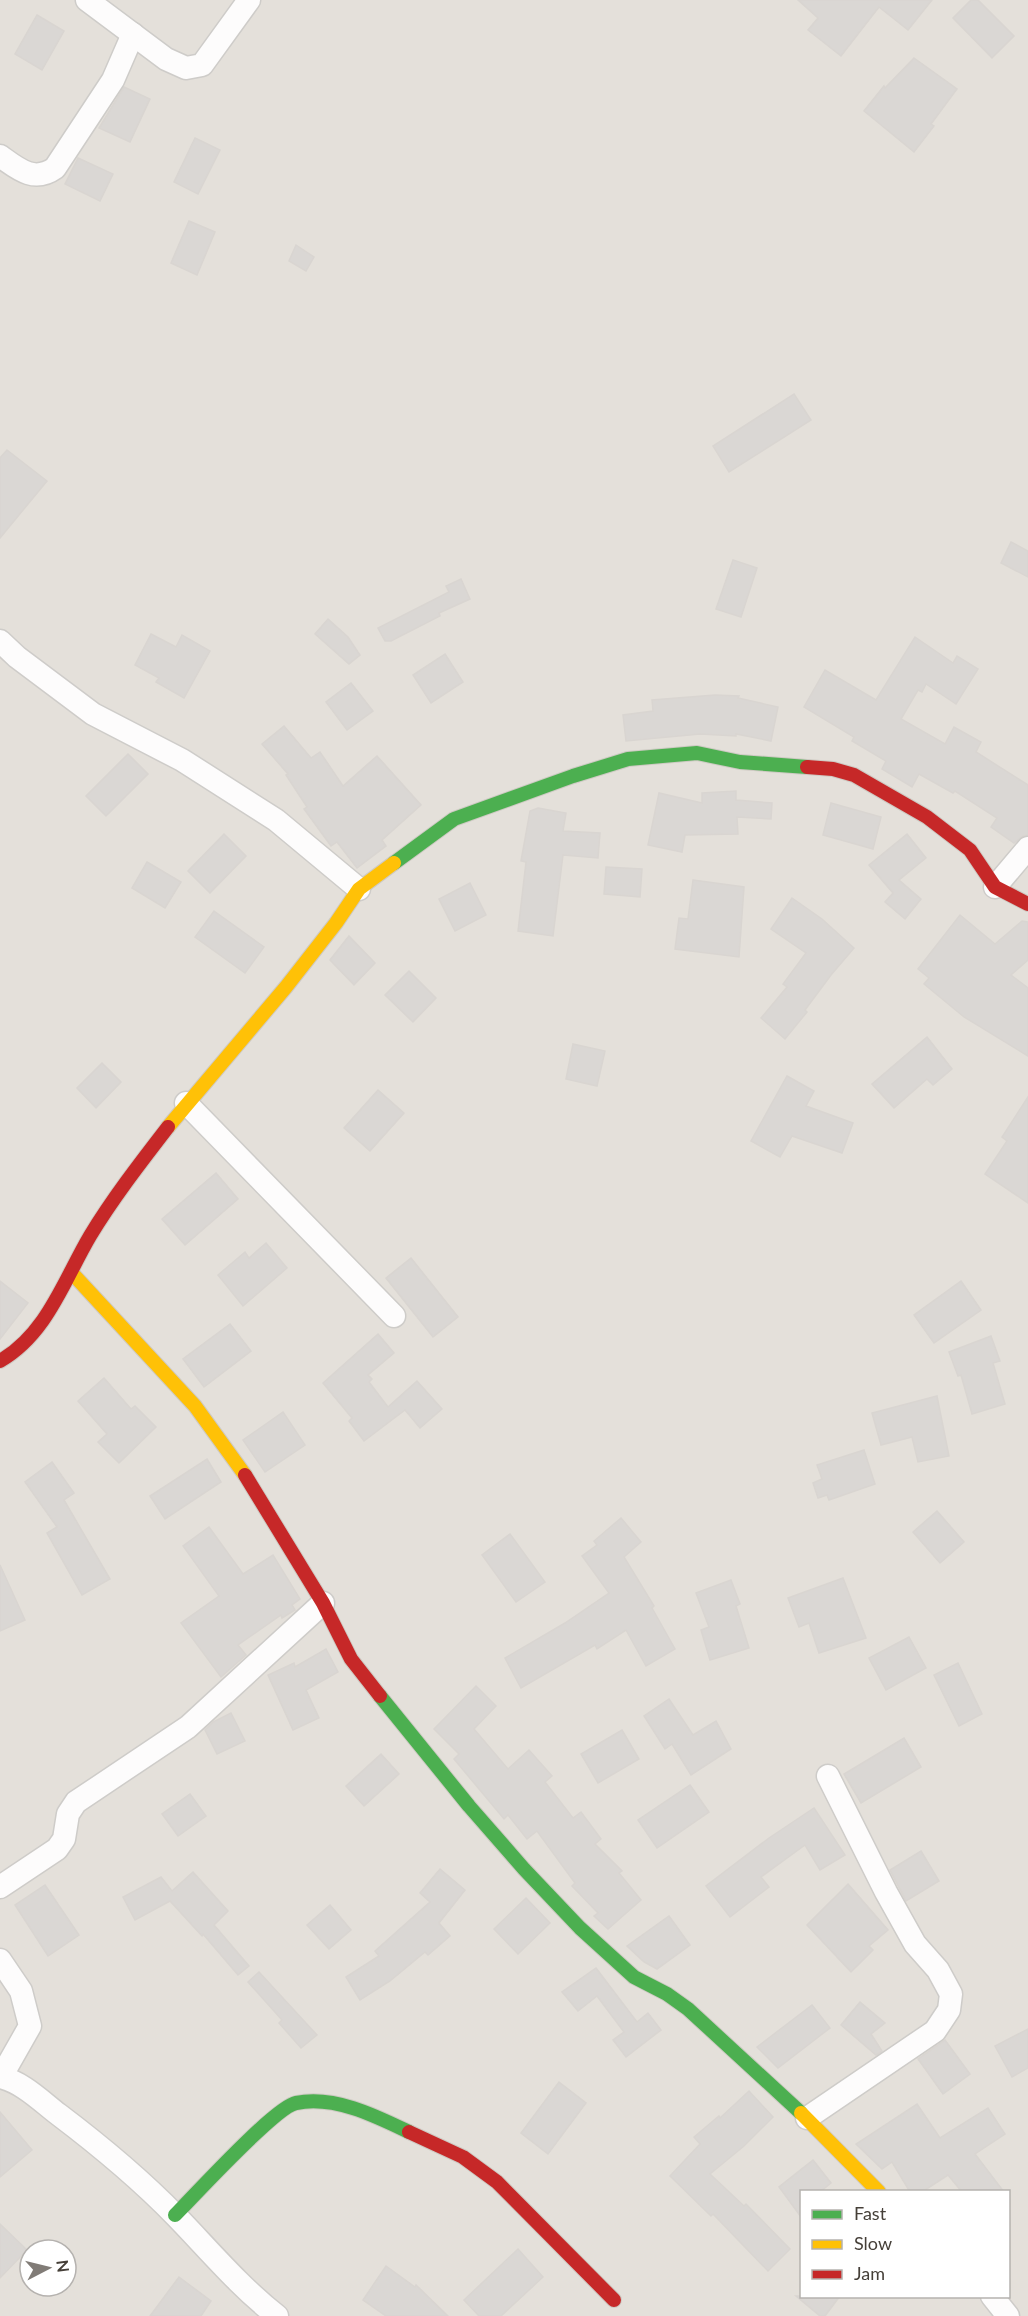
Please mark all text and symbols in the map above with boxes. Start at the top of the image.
legend [800,2190,1010,2298]
text: Fast [854,2202,887,2224]
text: Slow [854,2232,892,2254]
north arrow [18,2238,78,2298]
text: N [53,2259,74,2273]
text: Jam [854,2262,885,2284]

